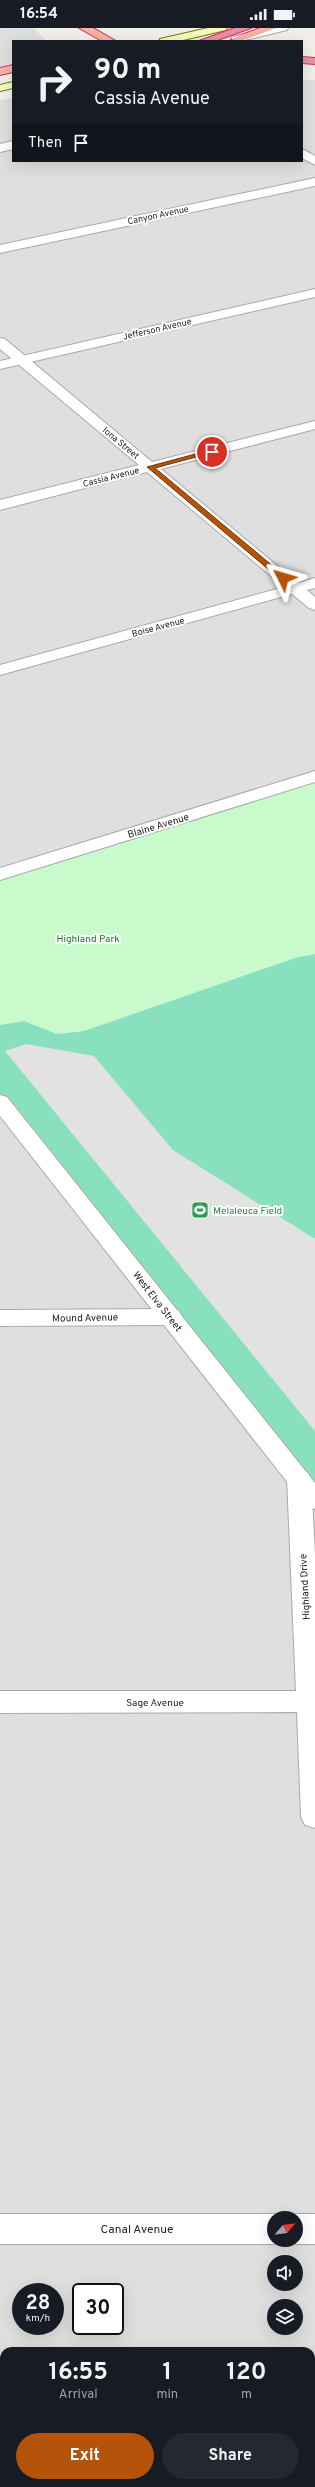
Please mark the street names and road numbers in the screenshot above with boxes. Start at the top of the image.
street label: Canyon Avenue [126,204,190,227]
street label: Jefferson Avenue [122,316,193,343]
street label: Iona Street [100,425,141,462]
street label: Cassia Avenue [82,465,141,490]
street label: Boise Avenue [131,615,186,640]
street label: Blaine Avenue [126,811,191,842]
street label: West Elva Street [129,1269,185,1335]
street label: Mound Avenue [52,1311,118,1326]
street label: Highland Drive [297,1553,314,1620]
street label: Sage Avenue [126,1697,184,1710]
street label: Canal Avenue [101,2222,173,2238]

